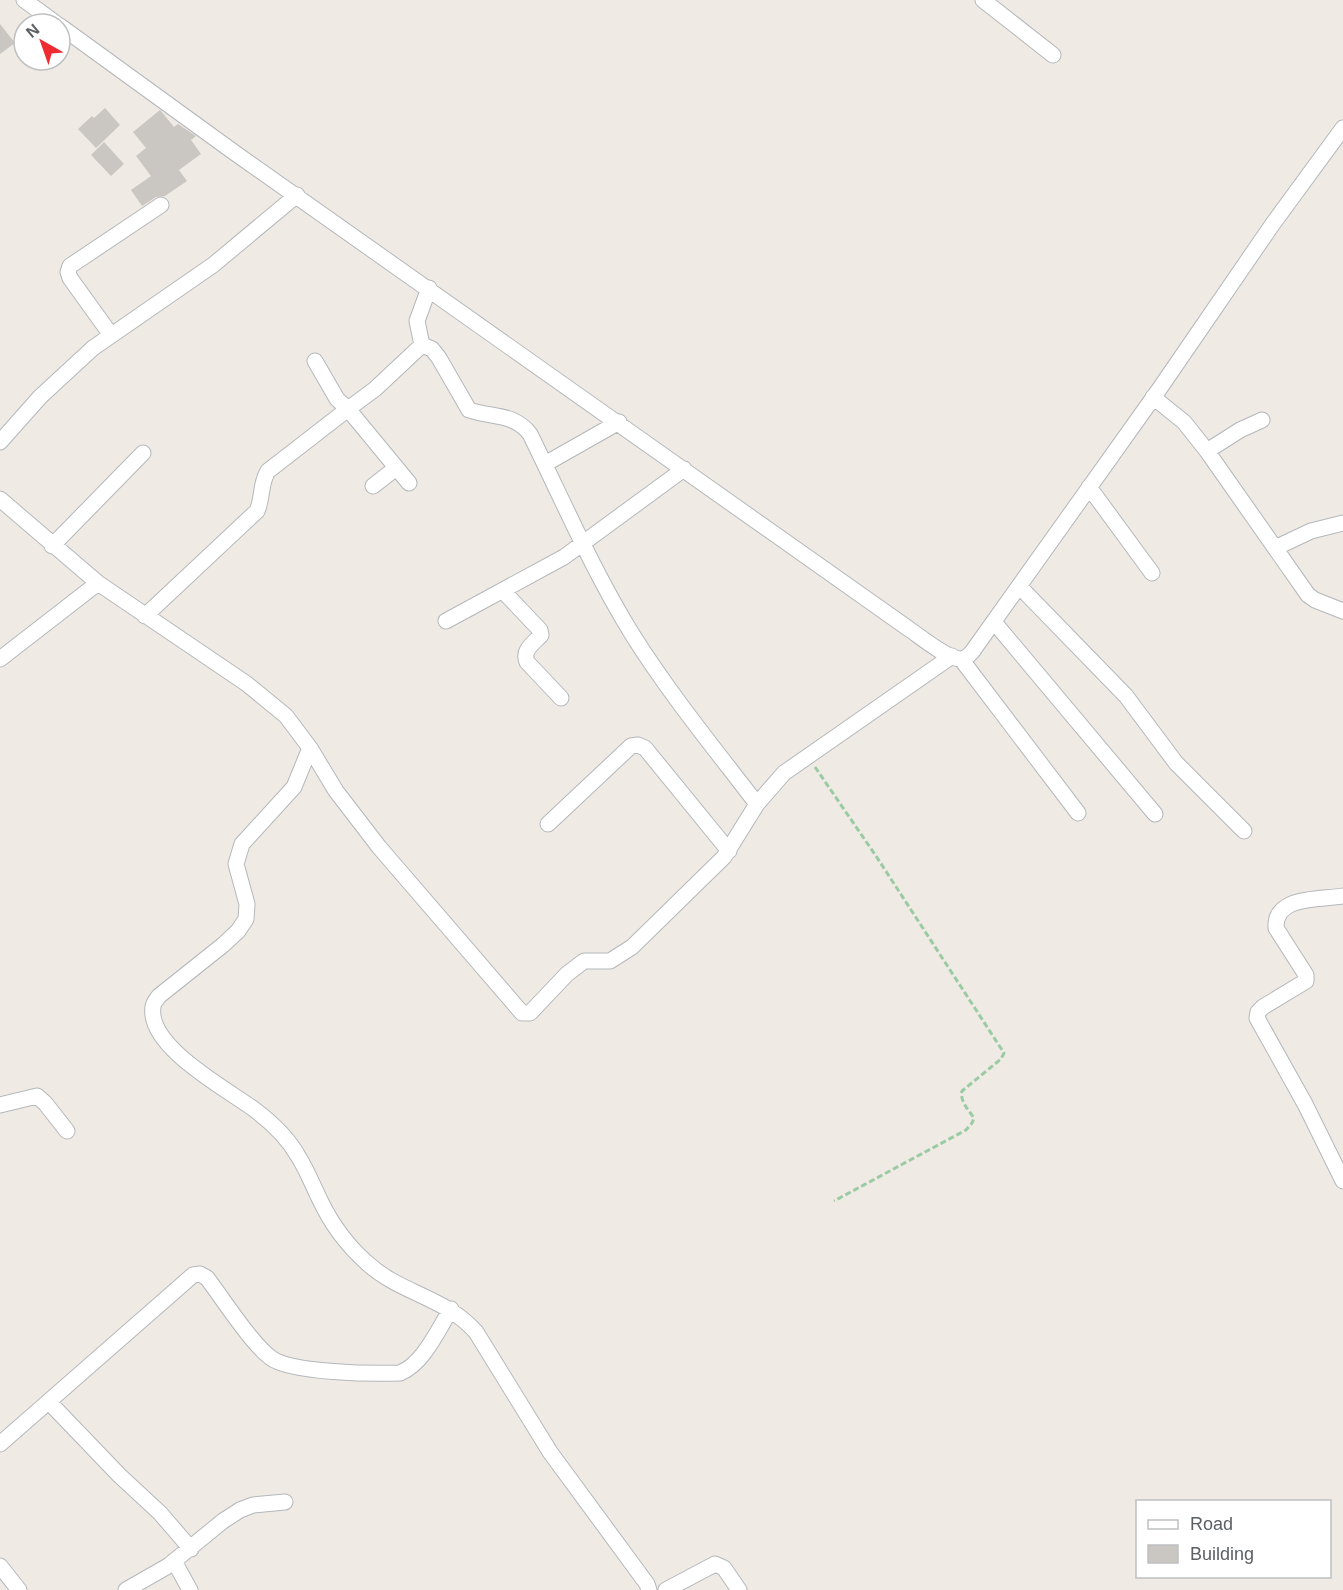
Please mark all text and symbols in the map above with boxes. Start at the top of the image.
north arrow [12,12,72,72]
text: N [23,21,43,41]
legend [1136,1500,1331,1578]
text: Road [1190,1514,1233,1534]
text: Building [1190,1544,1254,1564]

